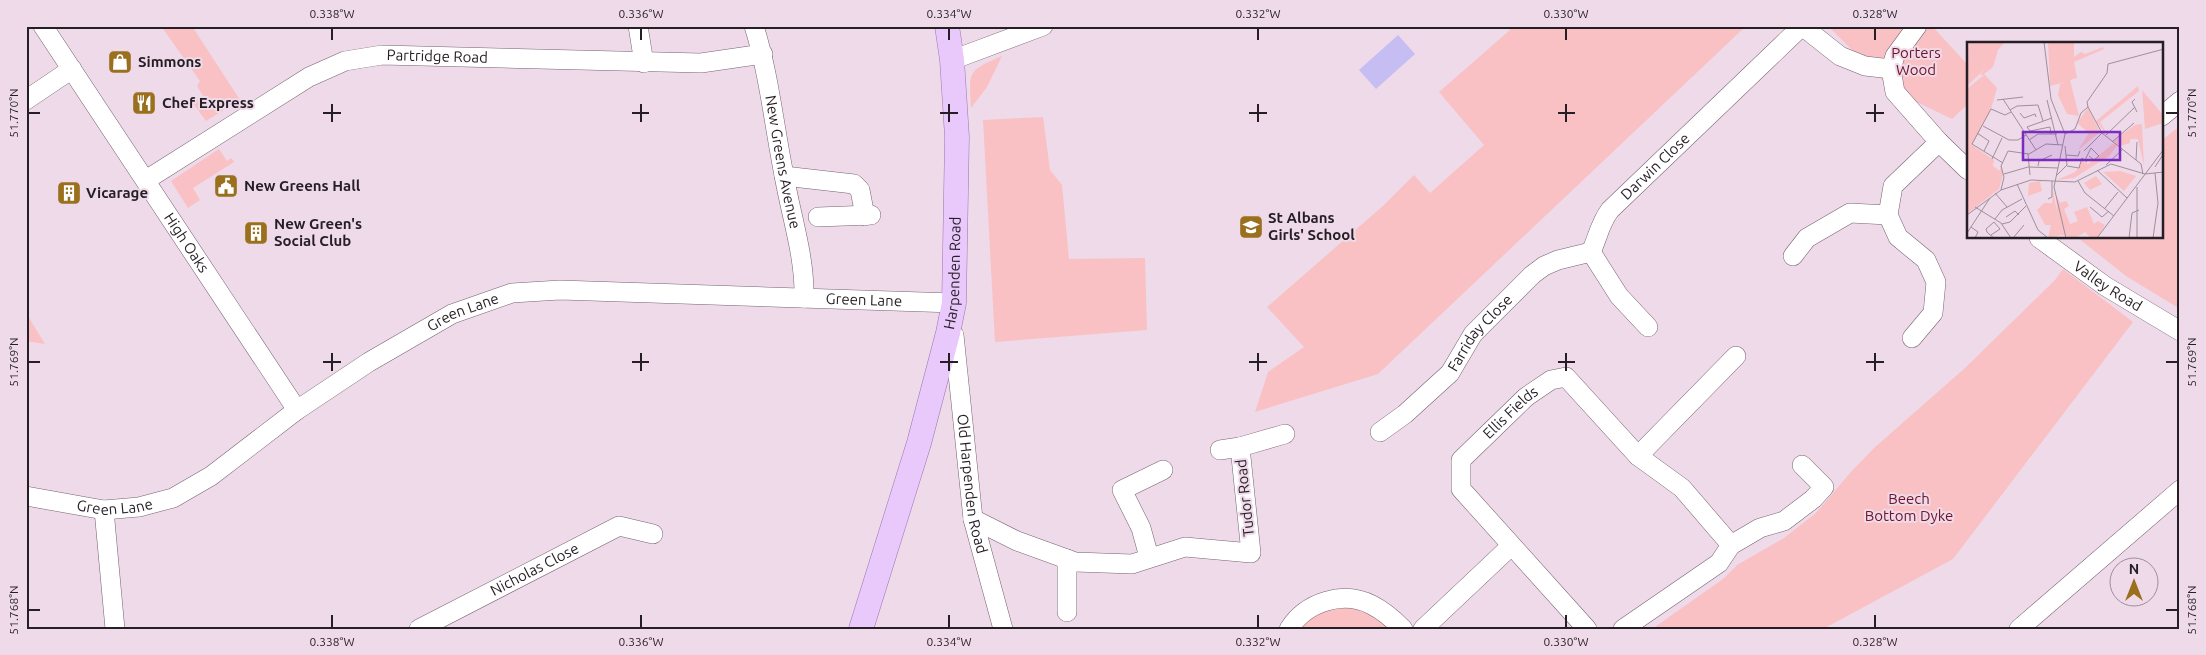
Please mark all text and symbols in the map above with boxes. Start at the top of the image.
text: 0.338°W [310,7,355,20]
text: 0.336°W [619,7,664,20]
text: 0.334°W [927,7,972,20]
text: 0.332°W [1236,7,1281,20]
text: 0.330°W [1544,7,1589,20]
text: 0.328°W [1853,7,1898,20]
inset map [1967,42,2164,239]
park label: Porters Wood [1891,44,1941,78]
street label: Partridge Road [386,46,488,66]
shop icon: Simmons [107,49,133,75]
place label: Simmons [138,53,201,70]
text: 51.770°N [7,88,20,138]
text: 51.770°N [2185,88,2198,138]
restaurant icon: Chef Express [131,90,157,116]
place label: Chef Express [162,94,254,111]
street label: New Greens Avenue [762,94,804,230]
street label: Darwin Close [1617,130,1693,203]
public building icon: New Greens Hall [213,173,239,199]
place label: New Greens Hall [244,177,361,194]
building icon: Vicarage [56,180,82,206]
place label: Vicarage [86,184,148,201]
street label: High Oaks [161,209,213,276]
place label: St Albans Girls' School [1268,209,1355,243]
school or university icon: St Albans Girls' School [1238,214,1264,240]
place label: New Green's Social Club [274,215,362,249]
street label: Harpenden Road [940,216,964,331]
building icon: New Green's Social Club [243,220,269,246]
street label: Valley Road [2071,257,2145,314]
street label: Green Lane [424,289,501,335]
street label: Green Lane [825,290,902,309]
street label: Farriday Close [1444,291,1515,374]
text: 51.769°N [7,337,20,387]
text: 51.769°N [2185,337,2198,387]
street label: Ellis Fields [1479,382,1541,442]
street label: Old Harpenden Road [954,413,991,555]
street label: Tudor Road [1232,459,1257,538]
park label: Beech Bottom Dyke [1865,490,1953,524]
street label: Green Lane [76,495,154,518]
street label: Nicholas Close [487,539,581,599]
north arrow [2108,558,2158,608]
text: N [2129,561,2139,577]
text: 51.768°N [7,585,20,635]
text: 51.768°N [2185,585,2198,635]
text: 0.338°W [310,635,355,648]
text: 0.336°W [619,635,664,648]
text: 0.334°W [927,635,972,648]
text: 0.332°W [1236,635,1281,648]
text: 0.330°W [1544,635,1589,648]
text: 0.328°W [1853,635,1898,648]

